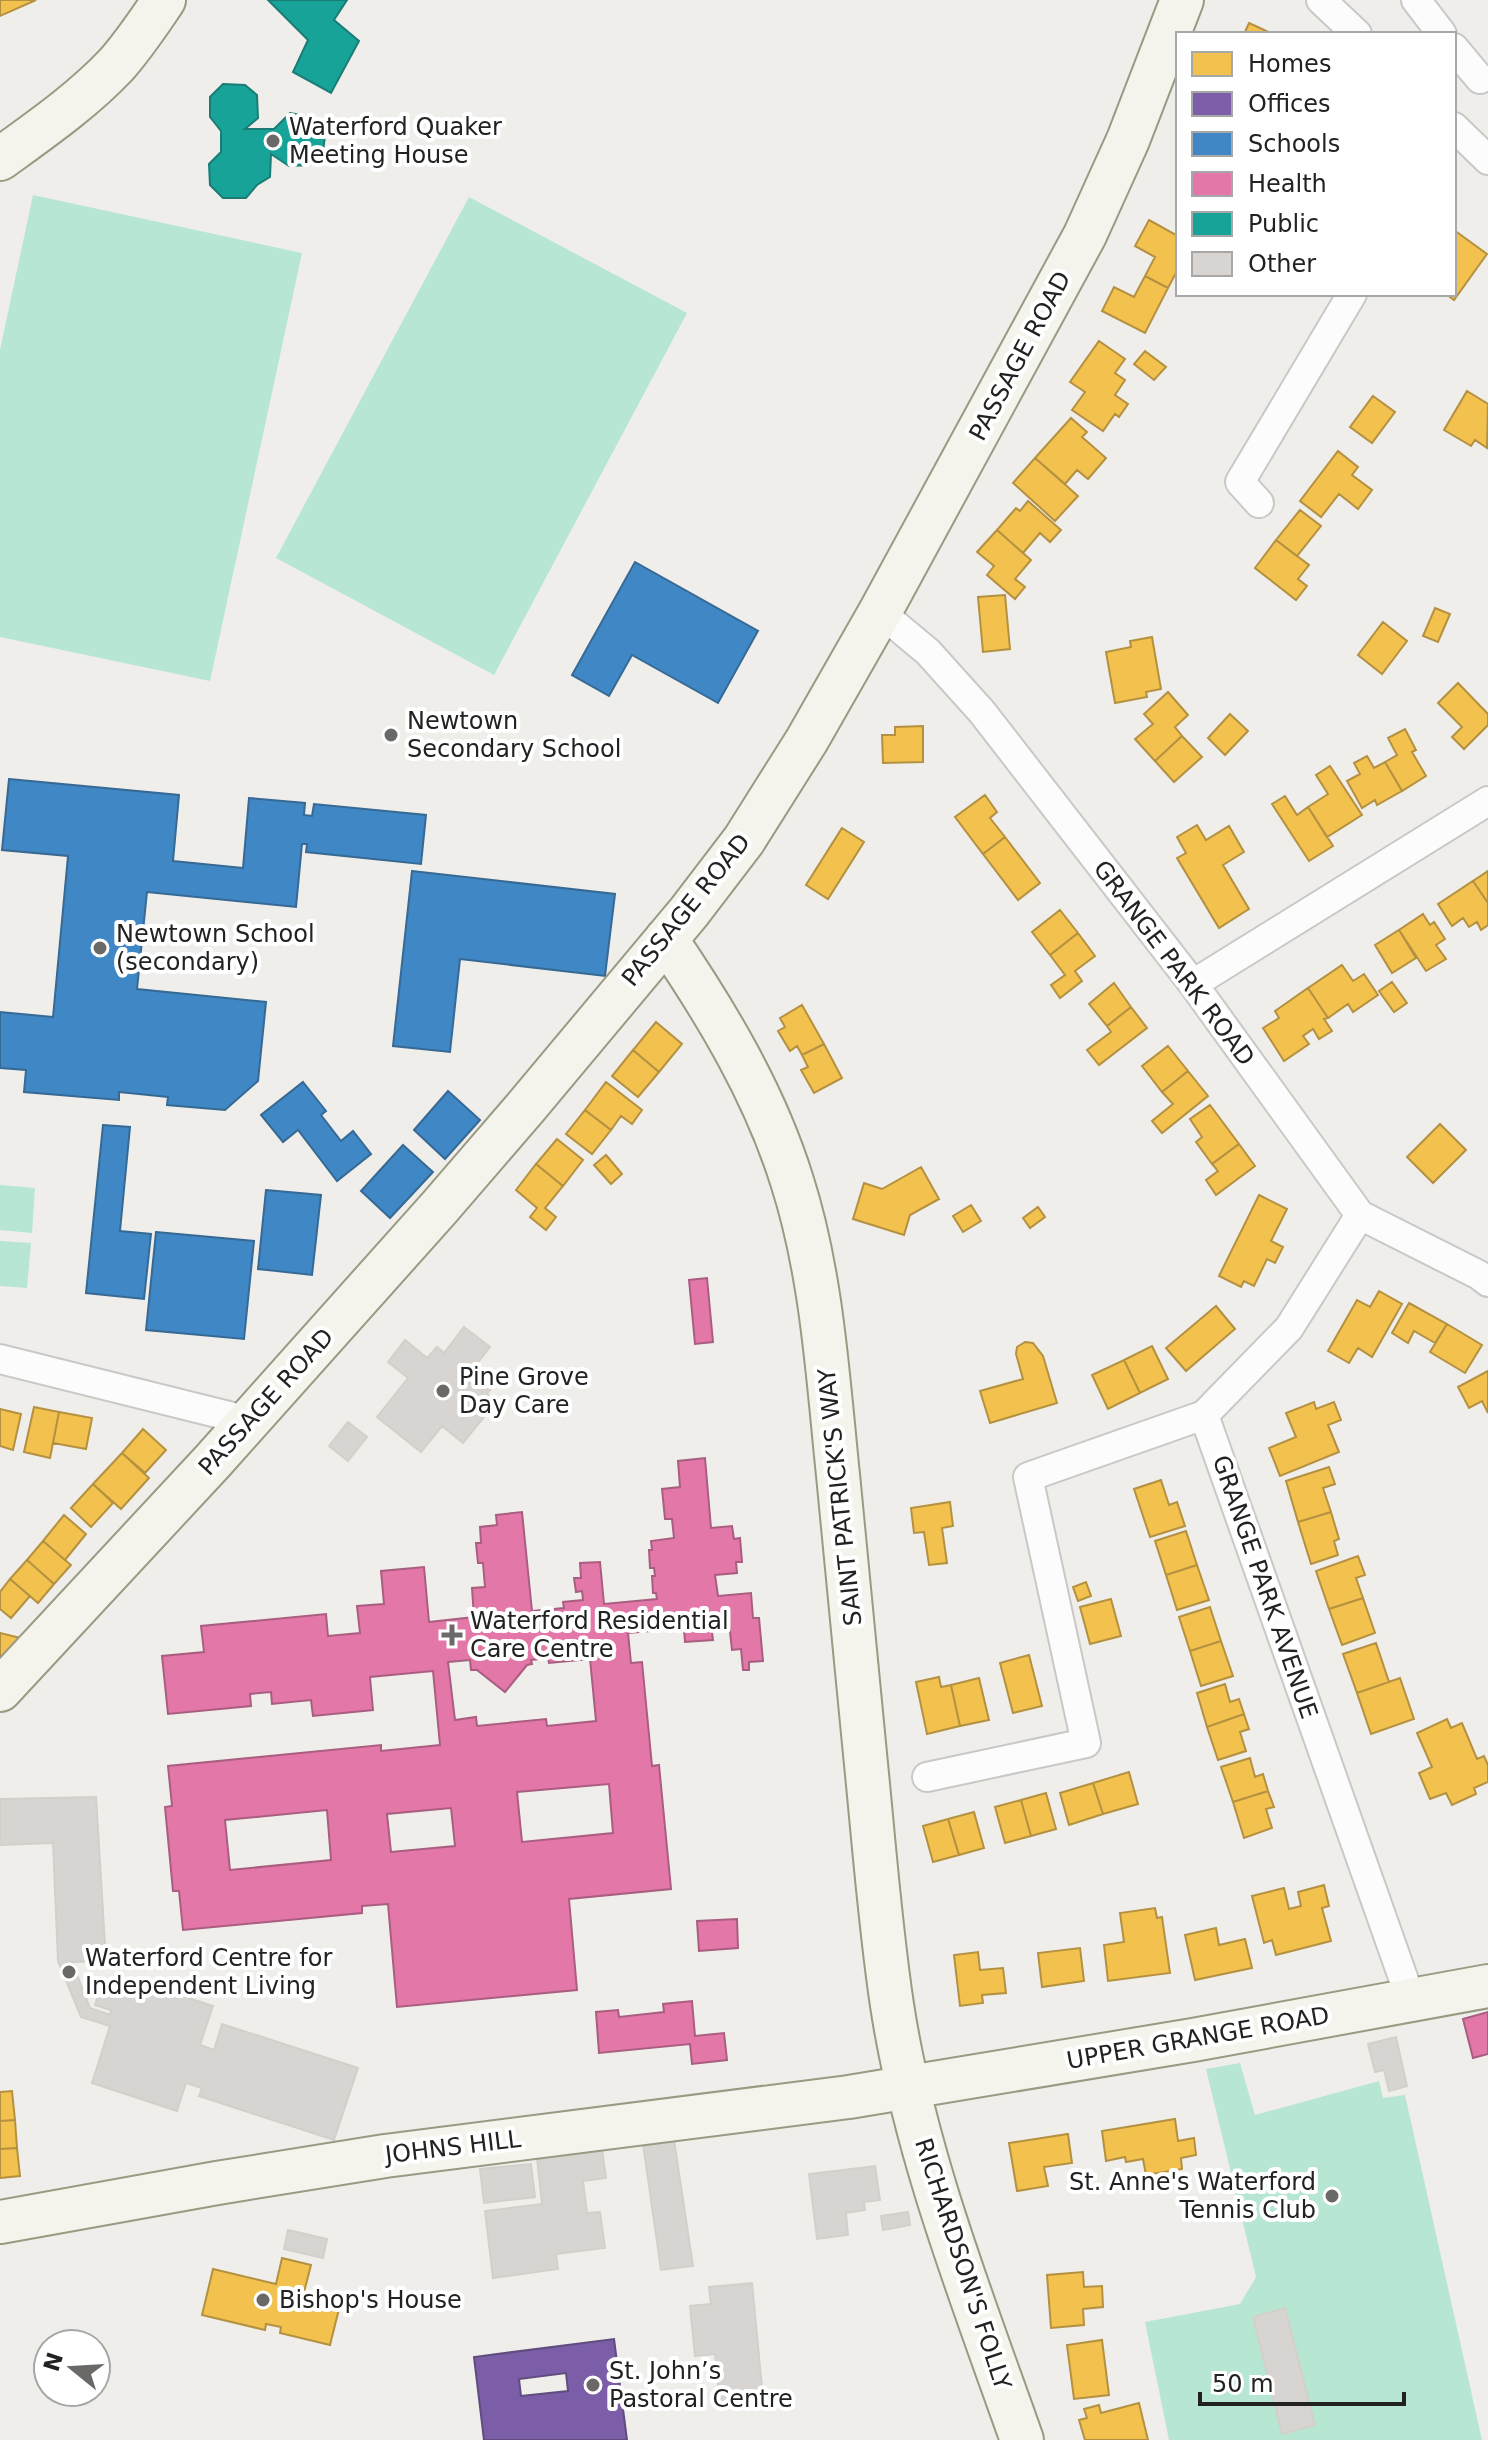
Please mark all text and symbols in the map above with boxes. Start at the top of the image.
legend [1176,32,1456,296]
text: Homes [1248,50,1331,78]
text: Offices [1248,90,1331,118]
place label: Waterford Quaker Meeting House [289,113,502,169]
text: Schools [1248,130,1340,158]
marker: Waterford Quaker Meeting House [264,132,282,150]
text: Health [1248,170,1327,198]
text: Public [1248,210,1319,238]
text: Other [1248,250,1316,278]
street label: PASSAGE ROAD [964,267,1076,445]
place label: Newtown Secondary School [407,707,621,763]
marker: Newtown Secondary School [382,726,400,744]
street label: PASSAGE ROAD [616,828,756,992]
street label: GRANGE PARK ROAD [1088,855,1260,1071]
place label: Newtown School (secondary) [116,920,315,976]
marker: Newtown School (secondary) [91,939,109,957]
street label: PASSAGE ROAD [193,1323,339,1481]
place label: Pine Grove Day Care [459,1363,589,1419]
street label: SAINT PATRICK'S WAY [813,1366,867,1627]
marker: Pine Grove Day Care [434,1382,452,1400]
street label: GRANGE PARK AVENUE [1207,1452,1323,1722]
place label: Waterford Residential Care Centre [470,1607,729,1663]
marker: Waterford Residential Care Centre [441,1624,463,1646]
place label: Waterford Centre for Independent Living [85,1944,332,2000]
marker: Waterford Centre for Independent Living [60,1963,78,1981]
street label: UPPER GRANGE ROAD [1065,2001,1331,2075]
street label: JOHNS HILL [381,2125,523,2169]
street label: RICHARDSON'S FOLLY [909,2135,1017,2394]
place label: St. Anne's Waterford Tennis Club [1069,2168,1316,2224]
marker: St. Anne's Waterford Tennis Club [1323,2187,1341,2205]
place label: Bishop's House [279,2286,462,2314]
marker: Bishop's House [254,2291,272,2309]
north arrow [32,2328,112,2408]
text: N [39,2349,68,2375]
scale bar [1200,2356,1404,2406]
place label: St. John’s Pastoral Centre [609,2357,793,2413]
text: 50 m [1212,2370,1274,2398]
marker: St. John’s Pastoral Centre [584,2376,602,2394]

